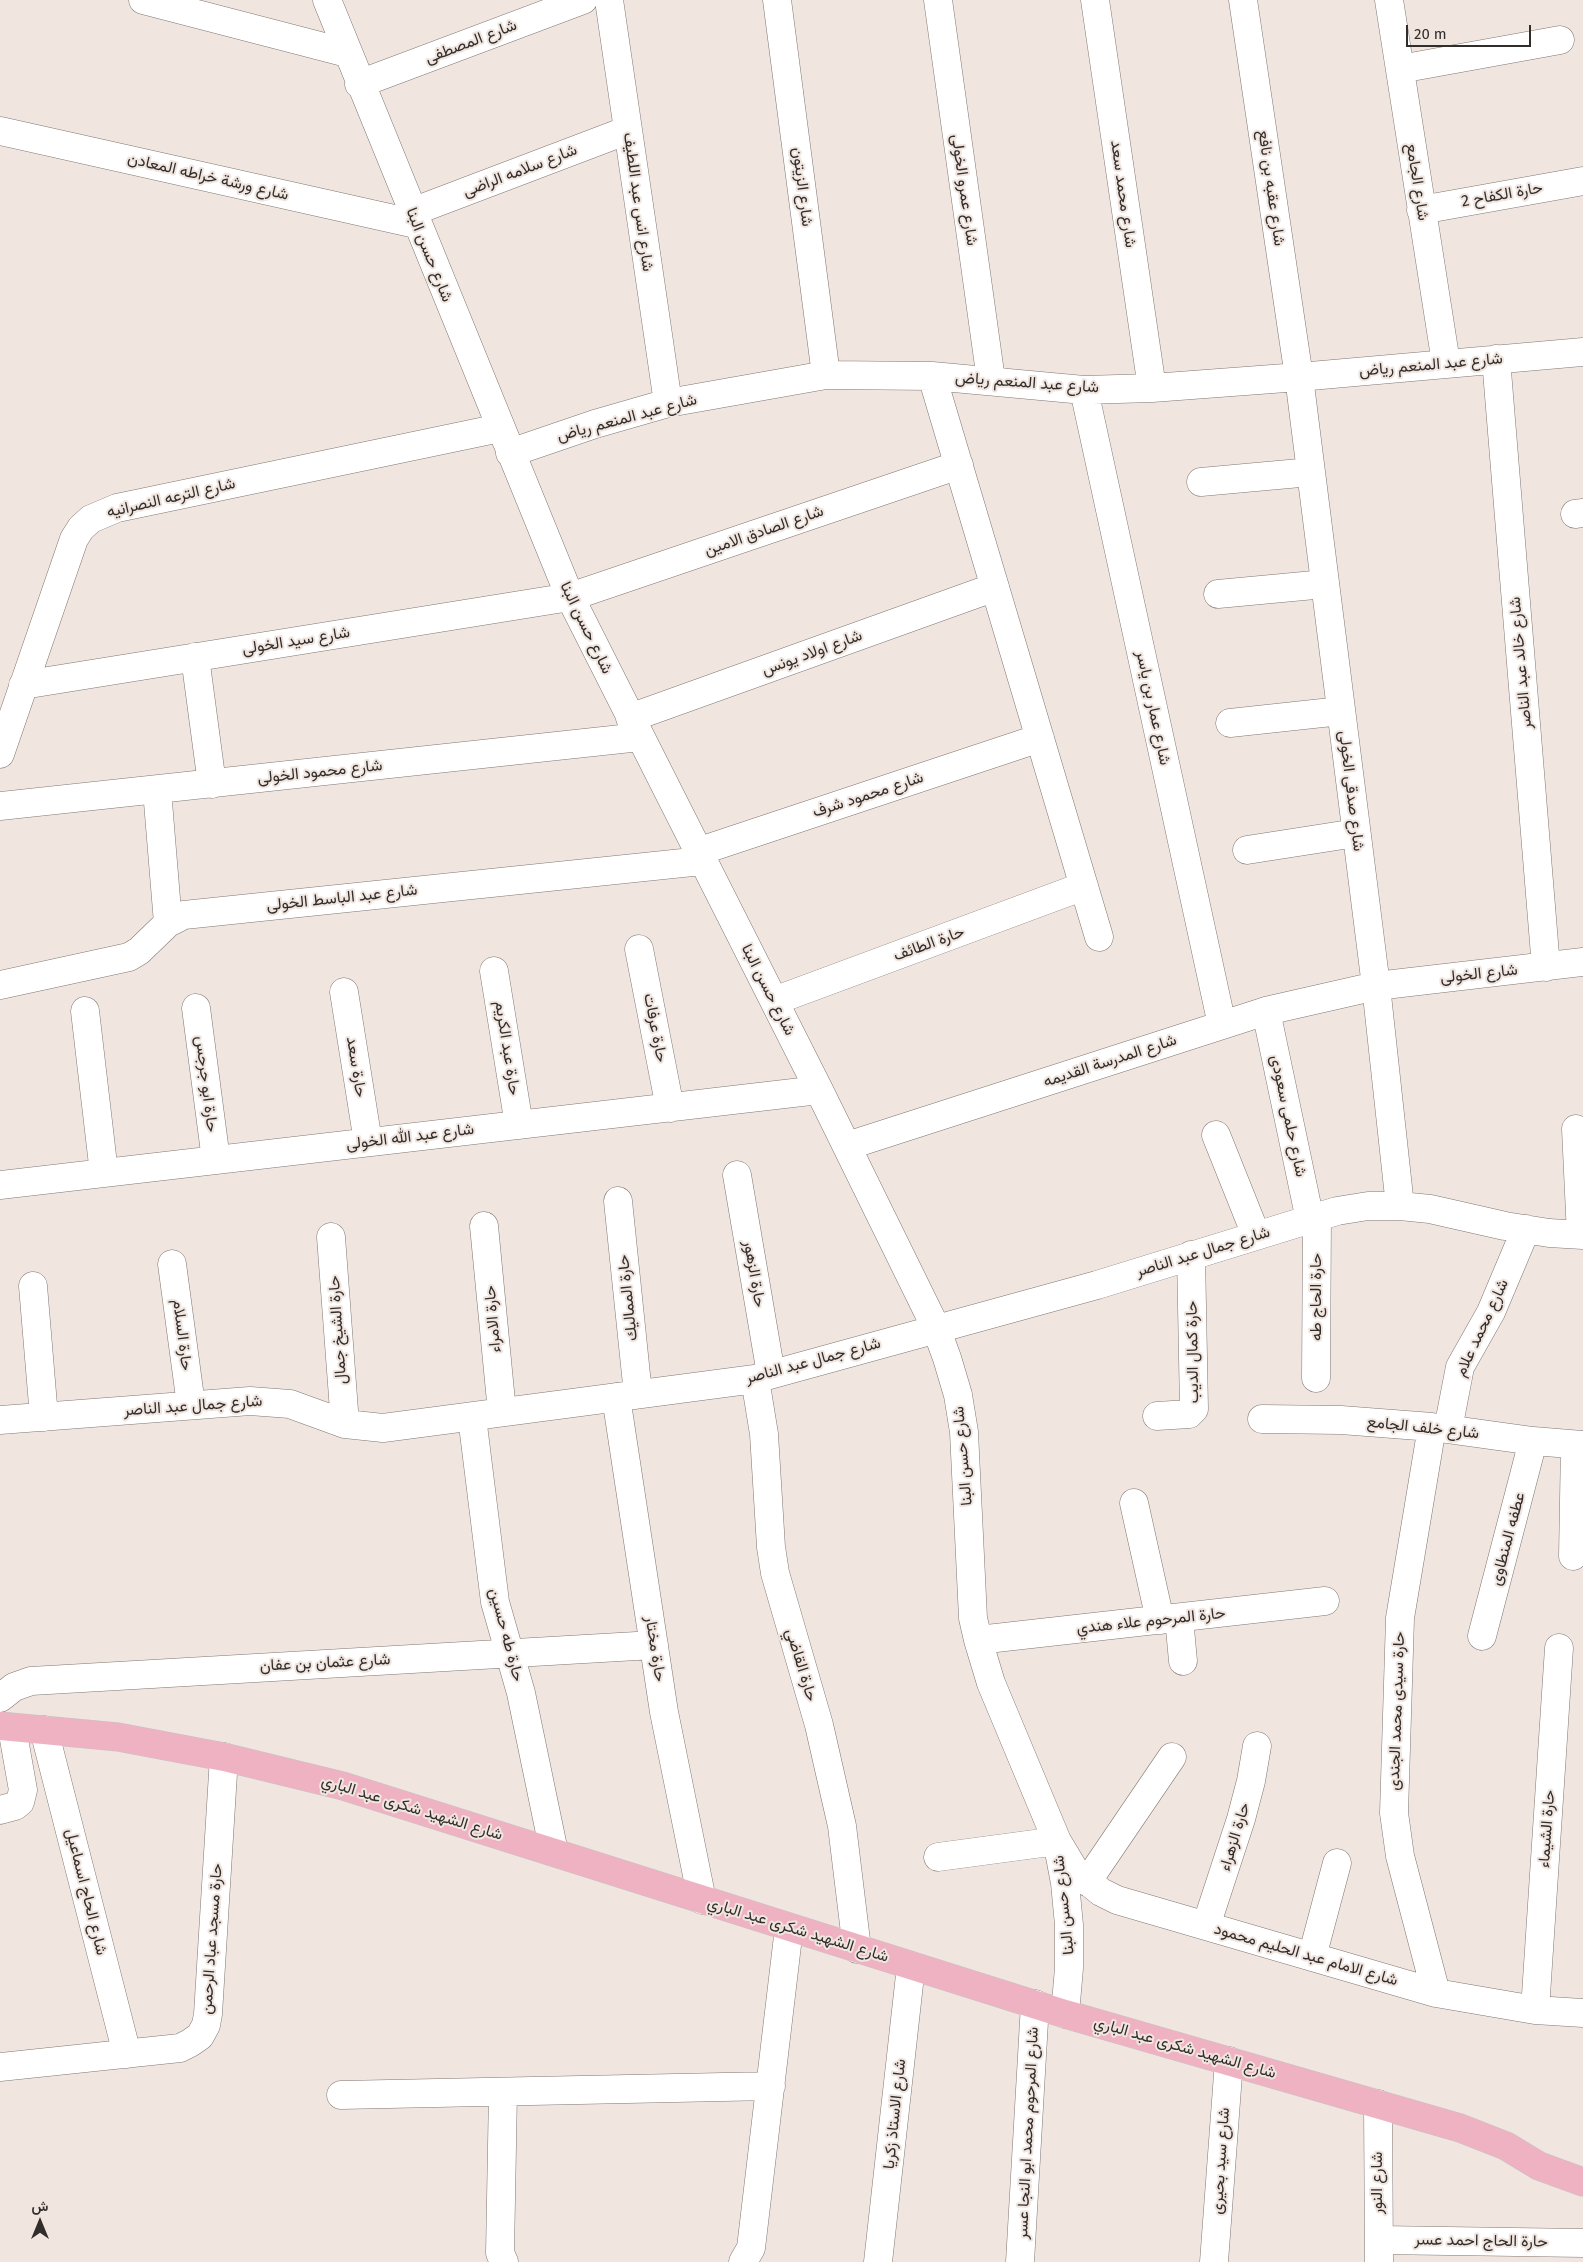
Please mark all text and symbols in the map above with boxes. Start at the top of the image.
scale bar [1408,15,1533,47]
street label: شارع المصطفى [422,16,520,68]
text: 20 m [1414,25,1447,43]
street label: شارع عقبه بن نافع [1253,129,1289,247]
street label: شارع انس عبد اللطيف [619,131,657,273]
street label: شارع عمرو الخولى [947,133,981,247]
street label: شارع محمد سعد [1106,139,1140,249]
street label: شارع سلامه الراضى [460,140,580,202]
street label: شارع الجامع [1401,142,1433,222]
street label: شارع الزيتون [788,146,816,228]
street label: شارع ورشة خراطه المعادن [126,149,290,205]
street label: حارة الكفاح 2 [1460,178,1544,212]
street label: شارع حسن البنا [401,205,457,305]
street label: شارع عبد المنعم رياض [1358,349,1504,381]
street label: شارع عبد المنعم رياض [954,368,1100,398]
street label: شارع عبد المنعم رياض [555,390,699,446]
street label: شارع الترعه النصرانيه [105,474,237,522]
street label: شارع الصادق الامين [702,502,826,560]
street label: شارع حسن البنا [555,579,617,677]
street label: شارع خالد عبد الناصر [1506,596,1536,730]
street label: شارع سيد الخولى [241,623,351,659]
street label: شارع اولاد يونس [759,626,865,680]
street label: شارع عمار بن ياسر [1132,649,1174,767]
street label: شارع صدقى الخولى [1334,729,1368,853]
street label: شارع محمود الخولى [257,756,383,788]
street label: شارع محمود شرف [810,768,926,822]
street label: شارع عبد الباسط الخولى [266,881,418,915]
street label: حارة الطائف [891,922,967,966]
street label: شارع حسن البنا [737,941,799,1039]
street label: شارع الخولى [1439,960,1519,988]
street label: حارة عرفات [639,992,671,1064]
street label: حارة عبد الكريم [490,999,524,1097]
street label: شارع المدرسة القديمه [1041,1030,1179,1092]
street label: حارة ابو جرجس [191,1035,221,1133]
street label: حارة سعد [342,1035,370,1099]
street label: شارع حلمى سعودى [1266,1053,1310,1179]
street label: شارع عبد الله الخولى [345,1120,475,1154]
street label: شارع جمال عبد الناصر [1134,1222,1272,1282]
street label: حارة الزهور [739,1239,769,1309]
street label: حارة الحاج طه [1307,1253,1327,1341]
street label: حارة المماليك [614,1254,642,1342]
street label: حارة الشيخ جمال [325,1275,351,1385]
street label: شارع محمد علام [1451,1276,1513,1380]
street label: حارة الامراء [480,1285,506,1353]
street label: حارة السلام [168,1298,196,1372]
street label: حارة كمال الديب [1183,1301,1203,1403]
street label: شارع جمال عبد الناصر [743,1334,883,1388]
street label: شارع جمال عبد الناصر [123,1392,263,1420]
street label: شارع حسن البنا [949,1405,977,1507]
street label: شارع خلف الجامع [1366,1413,1480,1443]
street label: عطفه المنطاوى [1486,1490,1530,1588]
street label: حارة طه حسين [484,1586,528,1684]
street label: حارة المرحوم علاء هندي [1075,1604,1227,1638]
street label: حارة مختار [640,1615,670,1683]
street label: حارة القاضي [781,1626,821,1704]
street label: حارة سيدى محمد الجندى [1385,1631,1409,1791]
street label: شارع عثمان بن عفان [259,1650,391,1676]
street label: شارع الشهيد شكرى عبد الباري [319,1771,505,1845]
street label: حارة الشيماء [1535,1789,1559,1869]
street label: حارة الزهراء [1216,1800,1254,1874]
street label: شارع الحاج اسماعيل [61,1827,111,1957]
street label: شارع حسن البنا [1049,1854,1079,1956]
street label: حارة مسجد عباد الرحمن [197,1863,227,2015]
street label: شارع الشهيد شكرى عبد الباري [705,1893,891,1967]
street label: شارع الامام عبد الحليم محمود [1212,1920,1400,1990]
street label: شارع الشهيد شكرى عبد الباري [1092,2013,1278,2083]
street label: شارع المرحوم محمد ابو النجا عسر [1013,2026,1043,2240]
street label: شارع الاستاذ زكريا [880,2058,910,2170]
street label: شارع سيد بحيرى [1208,2107,1234,2215]
street label: شارع النور [1368,2152,1388,2214]
north arrow [15,2197,65,2247]
text: ش [32,2198,48,2215]
street label: حارة الحاج احمد عسر [1414,2230,1548,2252]

